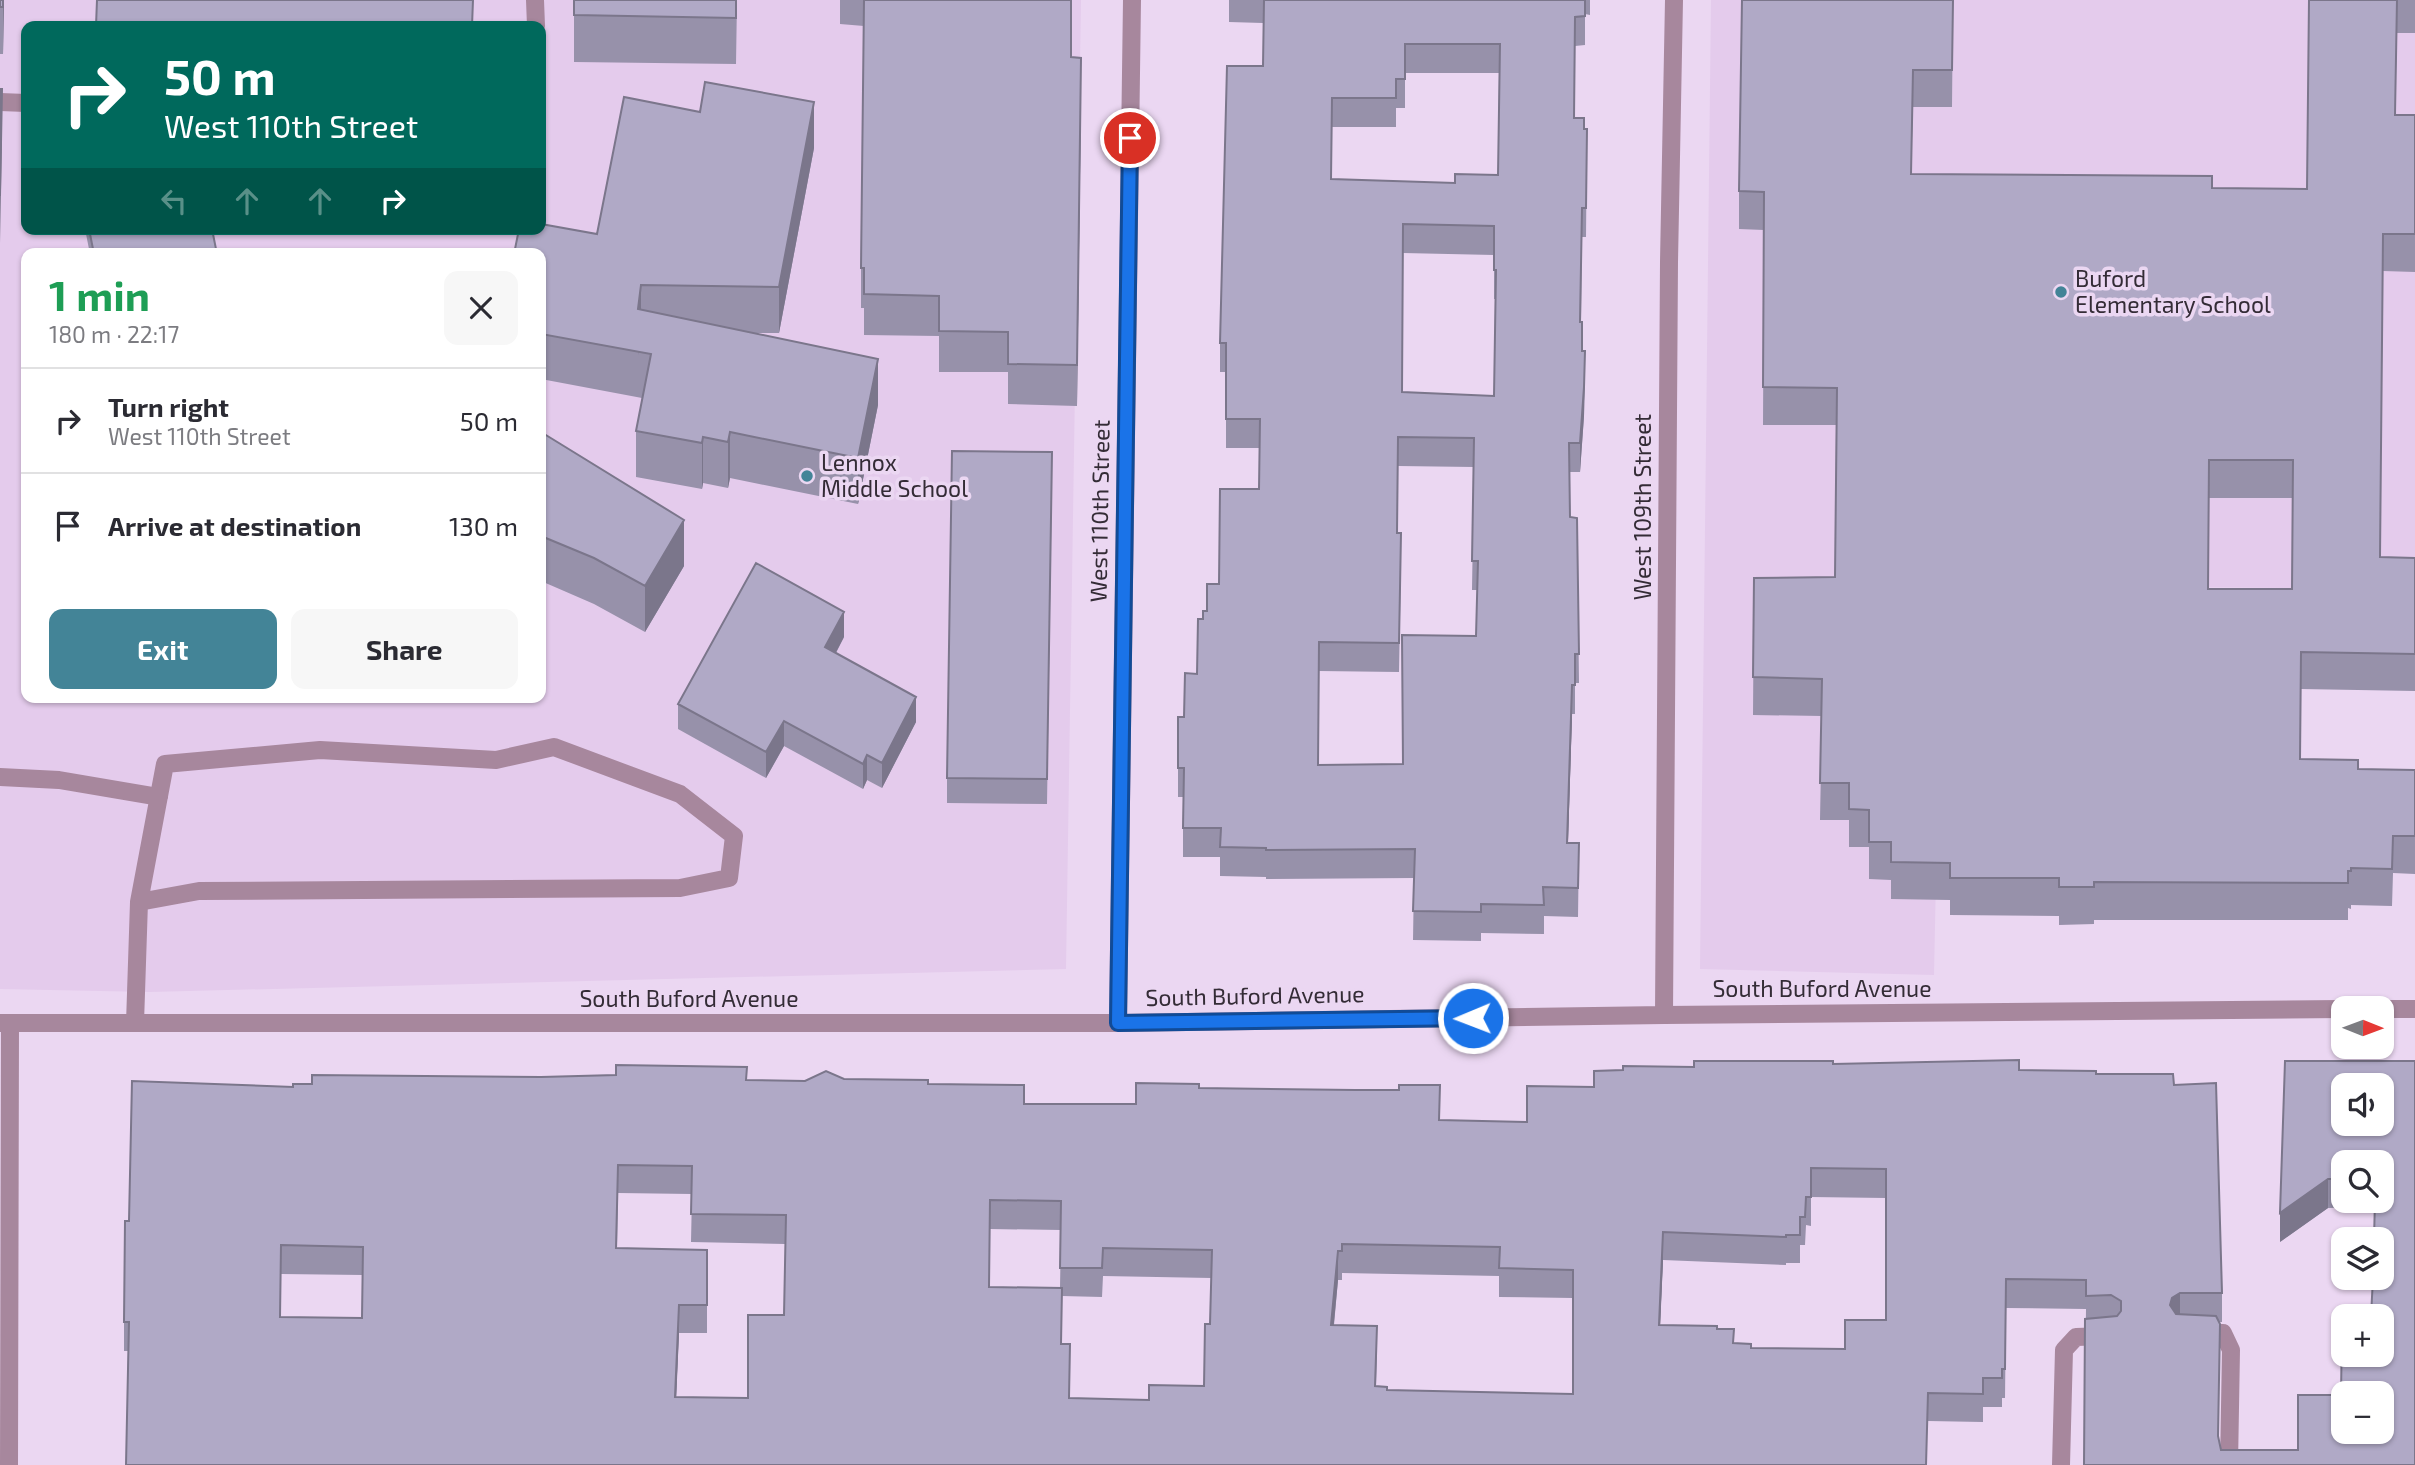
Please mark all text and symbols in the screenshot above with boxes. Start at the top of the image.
text: 50 m [164,46,276,105]
icon: right [49,49,140,140]
text: West 110th Street [164,106,418,144]
pin [1100,108,1160,168]
icon: arrive [1111,119,1149,157]
icon: left [155,182,193,220]
icon: ahead [228,182,266,220]
icon: ahead [301,182,339,220]
icon: right [374,182,412,220]
place label: Buford Elementary School [2075,264,2271,318]
text: 1 min [49,269,150,319]
button: close [444,271,518,345]
marker: Buford Elementary School [2053,284,2069,300]
text: 180 m · 22:17 [49,320,179,348]
text: Turn right [108,391,229,422]
icon: right [49,402,87,440]
text: 50 m [460,405,518,436]
street label: West 109th Street [1628,413,1656,600]
street label: West 110th Street [1083,419,1115,603]
text: West 110th Street [108,422,291,450]
place label: Lennox Middle School [821,448,968,502]
marker: Lennox Middle School [799,468,815,484]
icon: arrive [49,507,87,545]
text: Arrive at destination [108,510,361,541]
text: 130 m [449,510,518,541]
button: Exit [49,609,277,689]
button: Share [291,609,518,689]
street label: South Buford Avenue [1712,974,1932,1002]
street label: South Buford Avenue [1145,979,1365,1011]
position arrow [1436,981,1510,1055]
street label: South Buford Avenue [579,984,799,1012]
north arrow [2331,996,2394,1059]
map controls [2331,996,2394,1444]
button: sound [2331,1073,2394,1136]
button: search [2331,1150,2394,1213]
button: layers [2331,1227,2394,1290]
button: + [2331,1304,2394,1367]
button: − [2331,1381,2394,1444]

